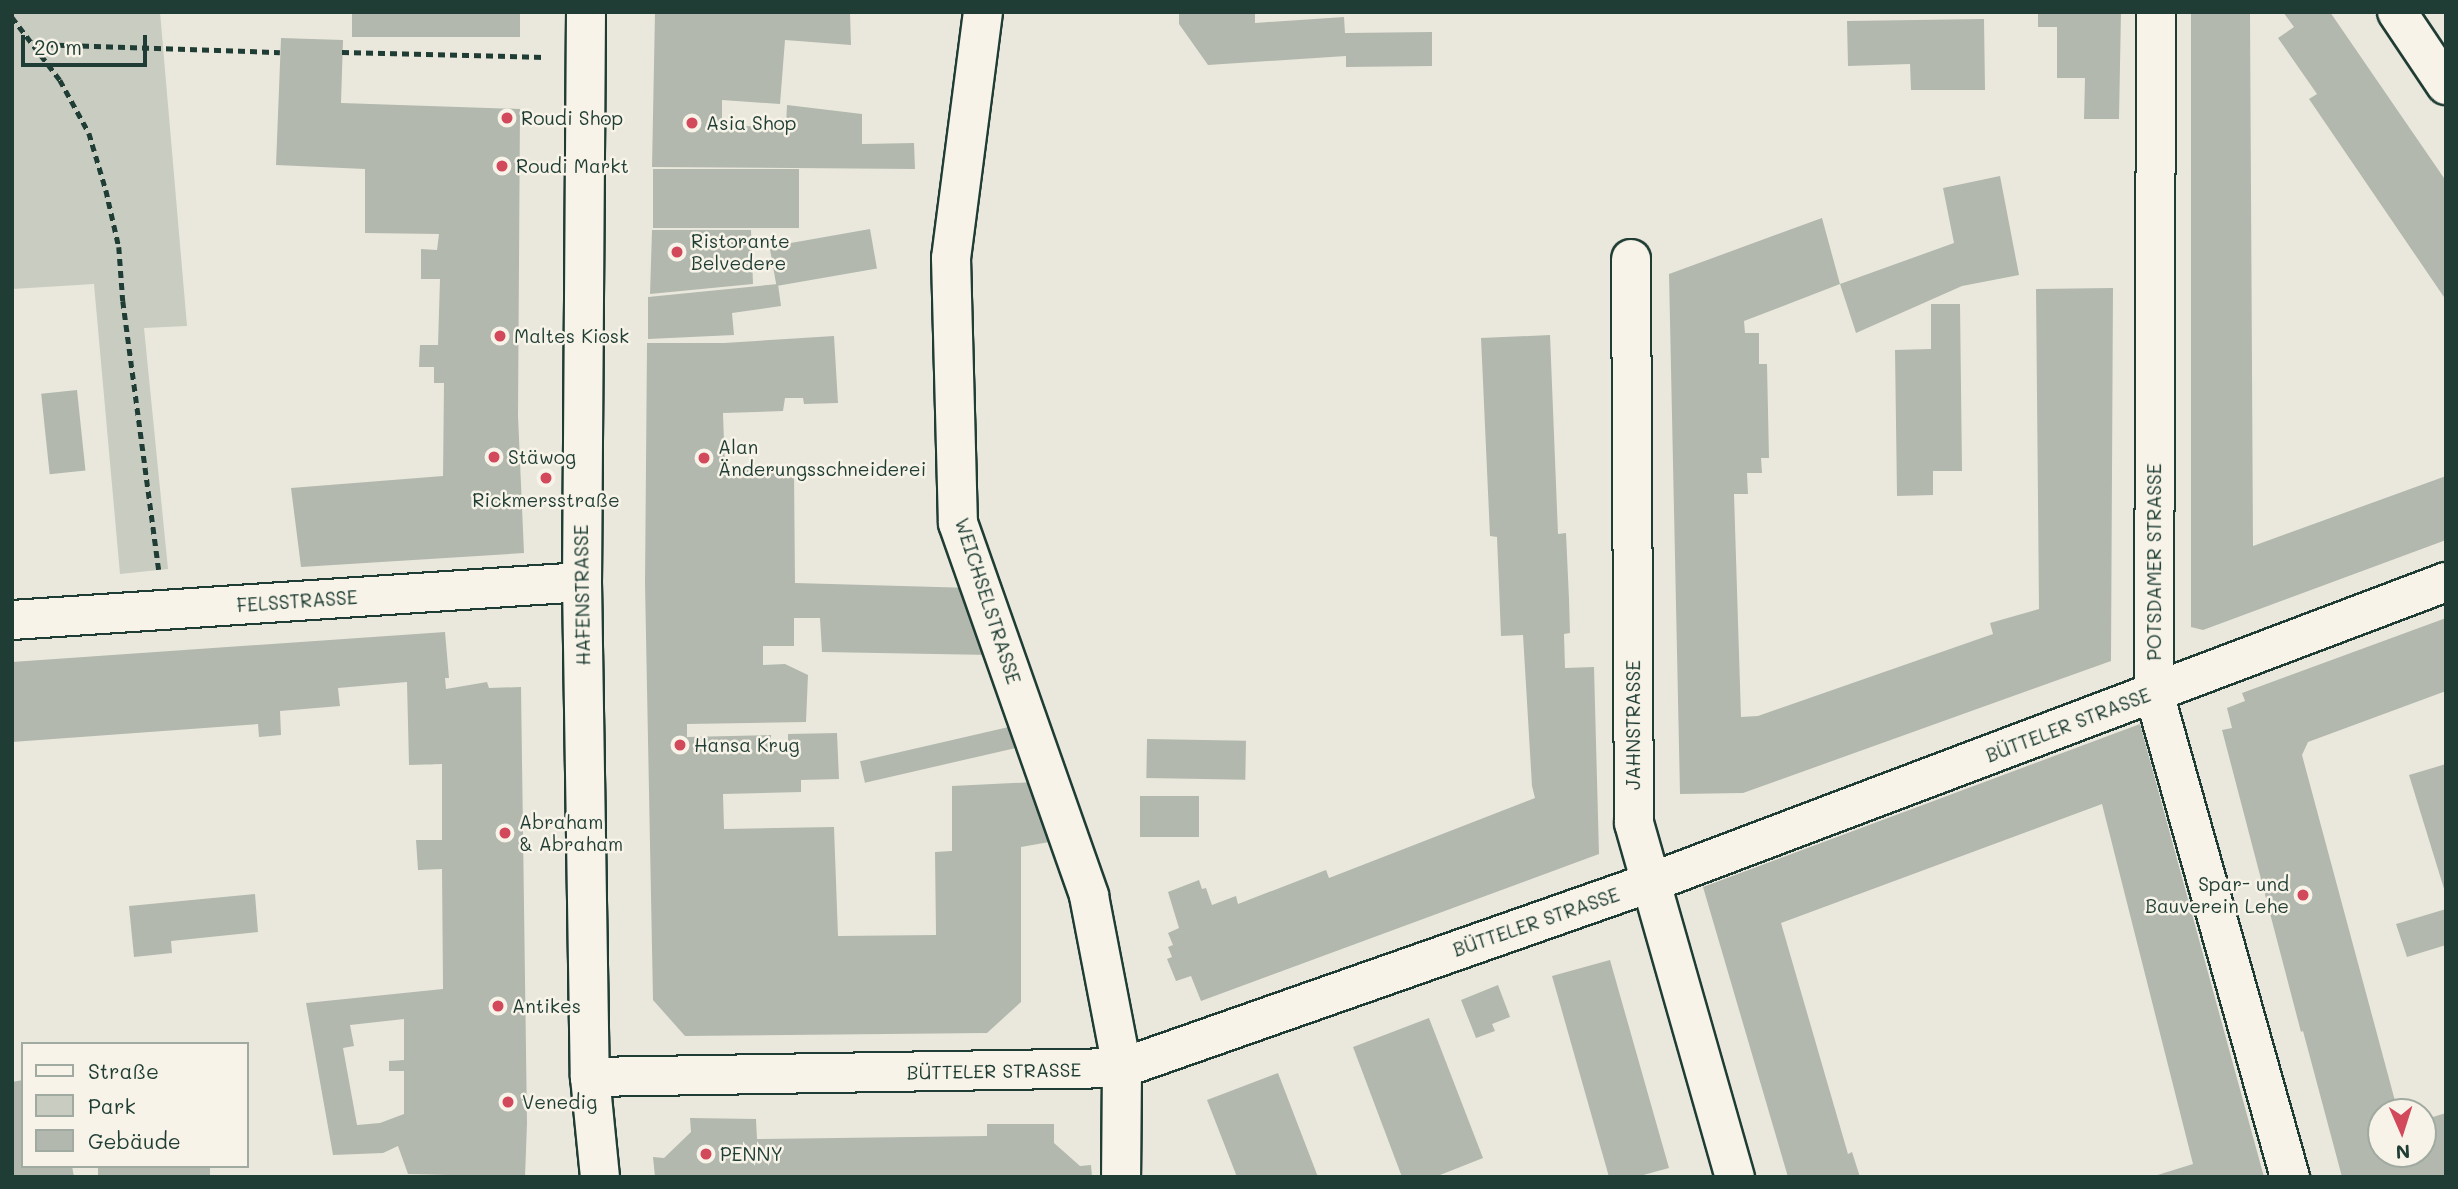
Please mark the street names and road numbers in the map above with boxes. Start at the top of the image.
street label: POTSDAMER STRASSE [2143,463,2165,661]
street label: WEICHSELSTRASSE [950,515,1026,687]
street label: HAFENSTRASSE [569,524,595,666]
street label: FELSSTRASSE [236,585,358,617]
street label: JAHNSTRASSE [1622,660,1644,790]
street label: BÜTTELER STRASSE [1982,683,2154,767]
street label: BÜTTELER STRASSE [1450,883,1622,961]
street label: BÜTTELER STRASSE [907,1058,1081,1084]

